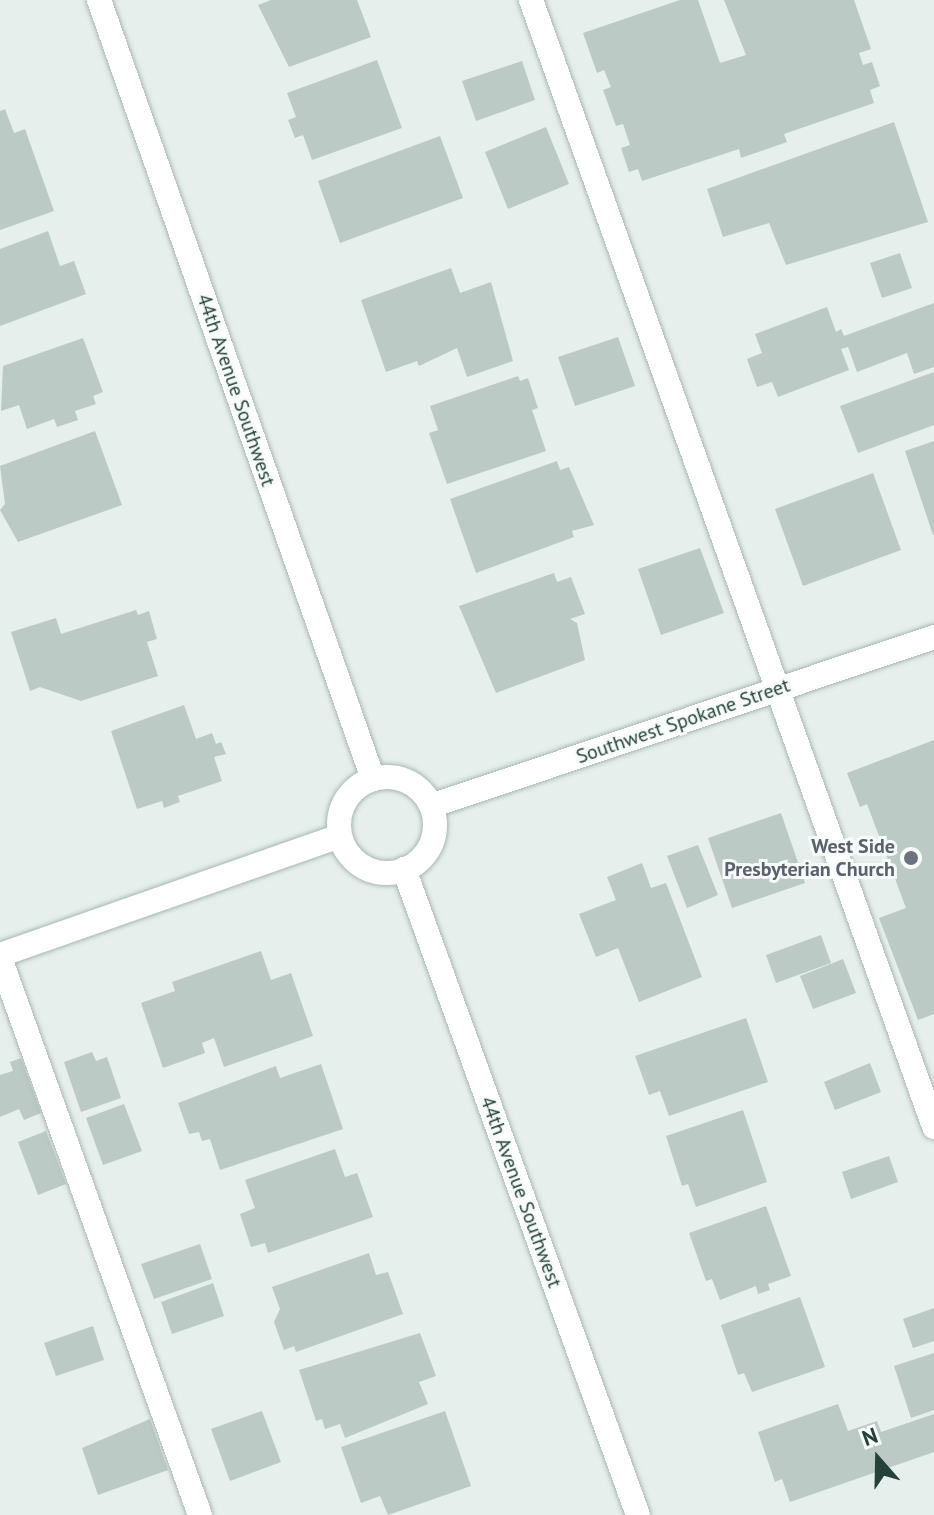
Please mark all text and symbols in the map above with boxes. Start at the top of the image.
street label: 44th Avenue Southwest [192,290,280,490]
street label: Southwest Spokane Street [573,673,793,769]
place label: West Side Presbyterian Church [724,834,895,881]
marker: West Side Presbyterian Church [902,849,920,867]
street label: 44th Avenue Southwest [475,1093,567,1291]
north arrow [838,1419,918,1499]
text: N [858,1421,881,1452]

